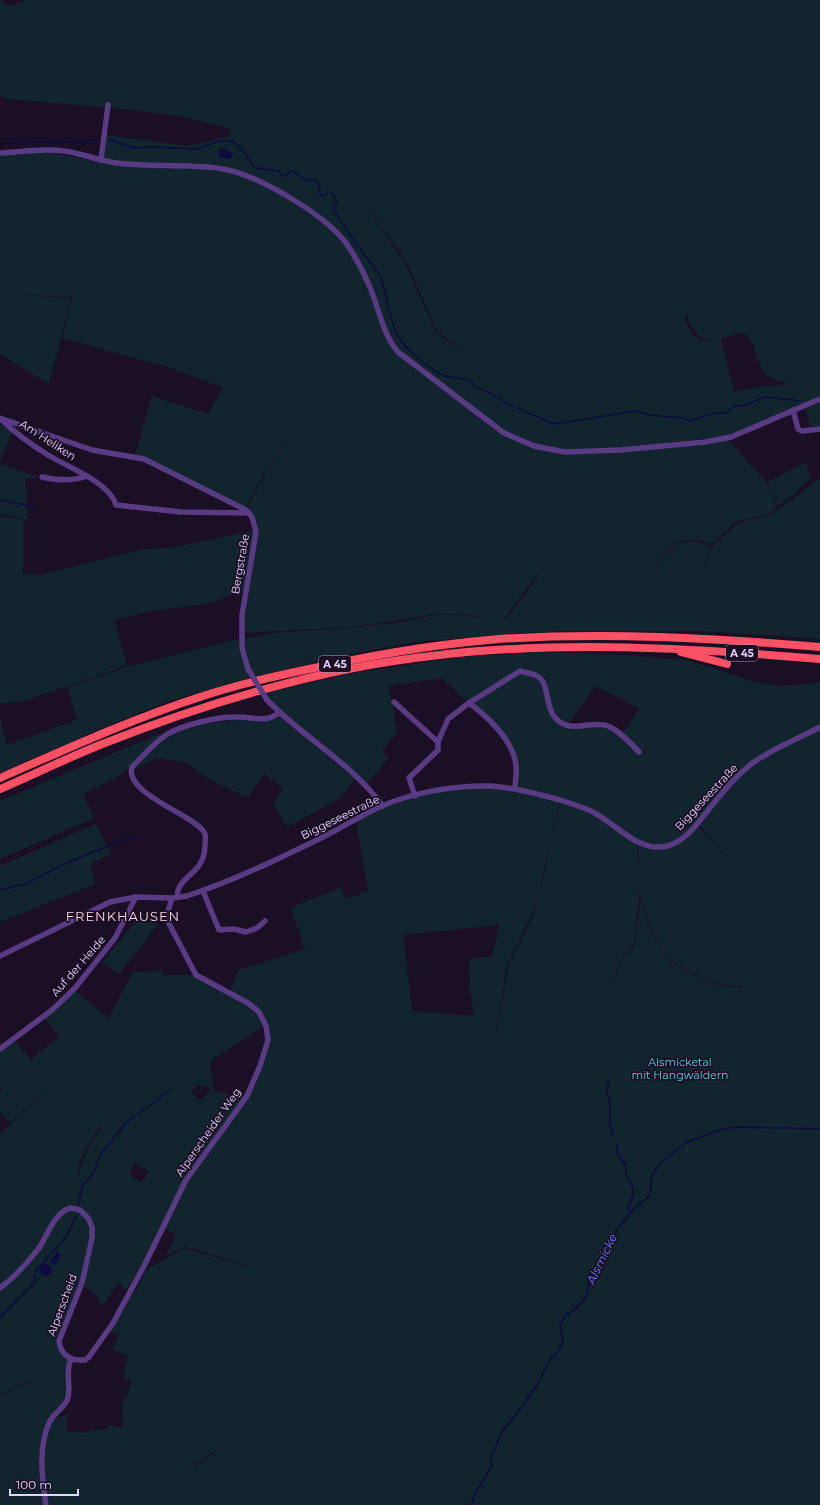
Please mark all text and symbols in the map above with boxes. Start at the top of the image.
street label: Am Heliken [17,417,79,463]
street label: Bergstraße [228,532,252,595]
road number: A 45 [726,645,758,661]
road number: A 45 [319,656,351,672]
street label: Biggeseestraße [672,761,741,833]
street label: Biggeseestraße [298,792,382,842]
district label: FRENKHAUSEN [66,908,180,924]
street label: Auf der Heide [48,933,108,999]
park label: Alsmicketal mit Hangwäldern [631,1055,729,1082]
street label: Alperscheider Weg [172,1085,244,1179]
water label: Alsmicke [582,1231,620,1287]
street label: Alperscheid [44,1272,80,1338]
scale bar [10,1471,78,1497]
text: 100 m [16,1477,52,1492]

